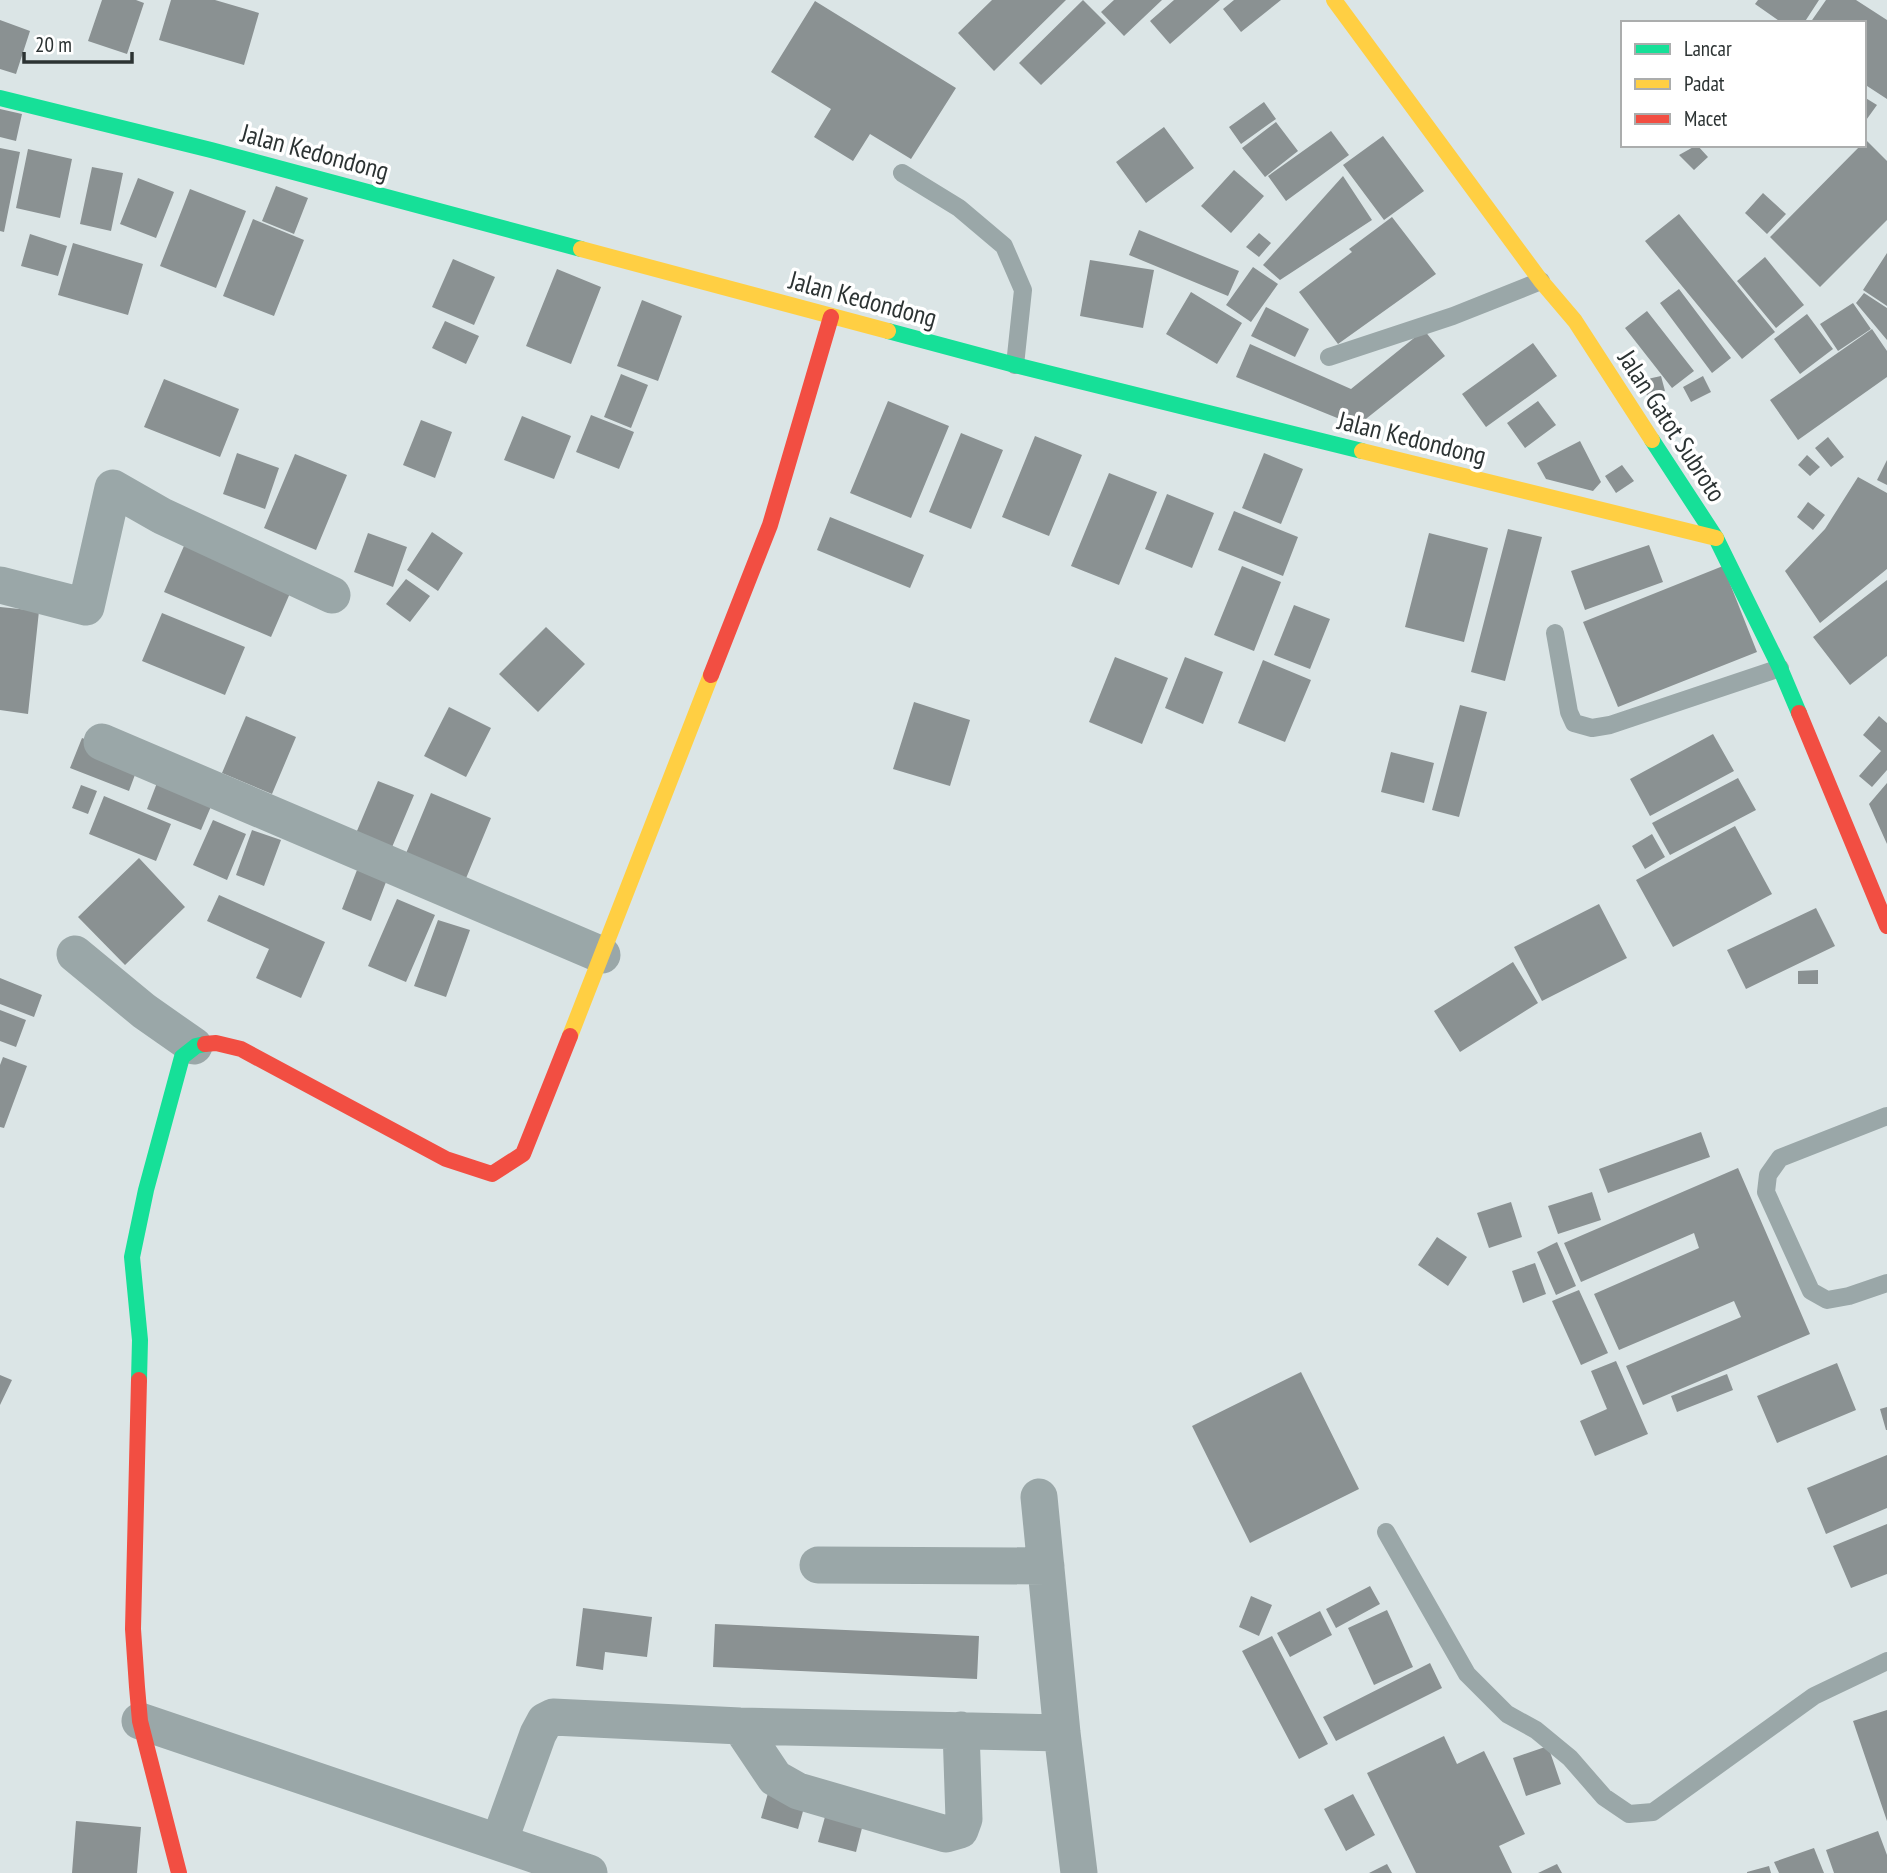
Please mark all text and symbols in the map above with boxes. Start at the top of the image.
scale bar [24,21,133,65]
legend [1621,21,1866,147]
text: 20 m [35,31,72,58]
text: Lancar [1684,35,1732,62]
text: Padat [1684,70,1725,97]
text: Macet [1684,105,1728,132]
street label: Jalan Kedondong [237,116,393,187]
street label: Jalan Kedondong [785,263,941,334]
street label: Jalan Gatot Subroto [1611,343,1734,508]
street label: Jalan Kedondong [1334,403,1490,472]

